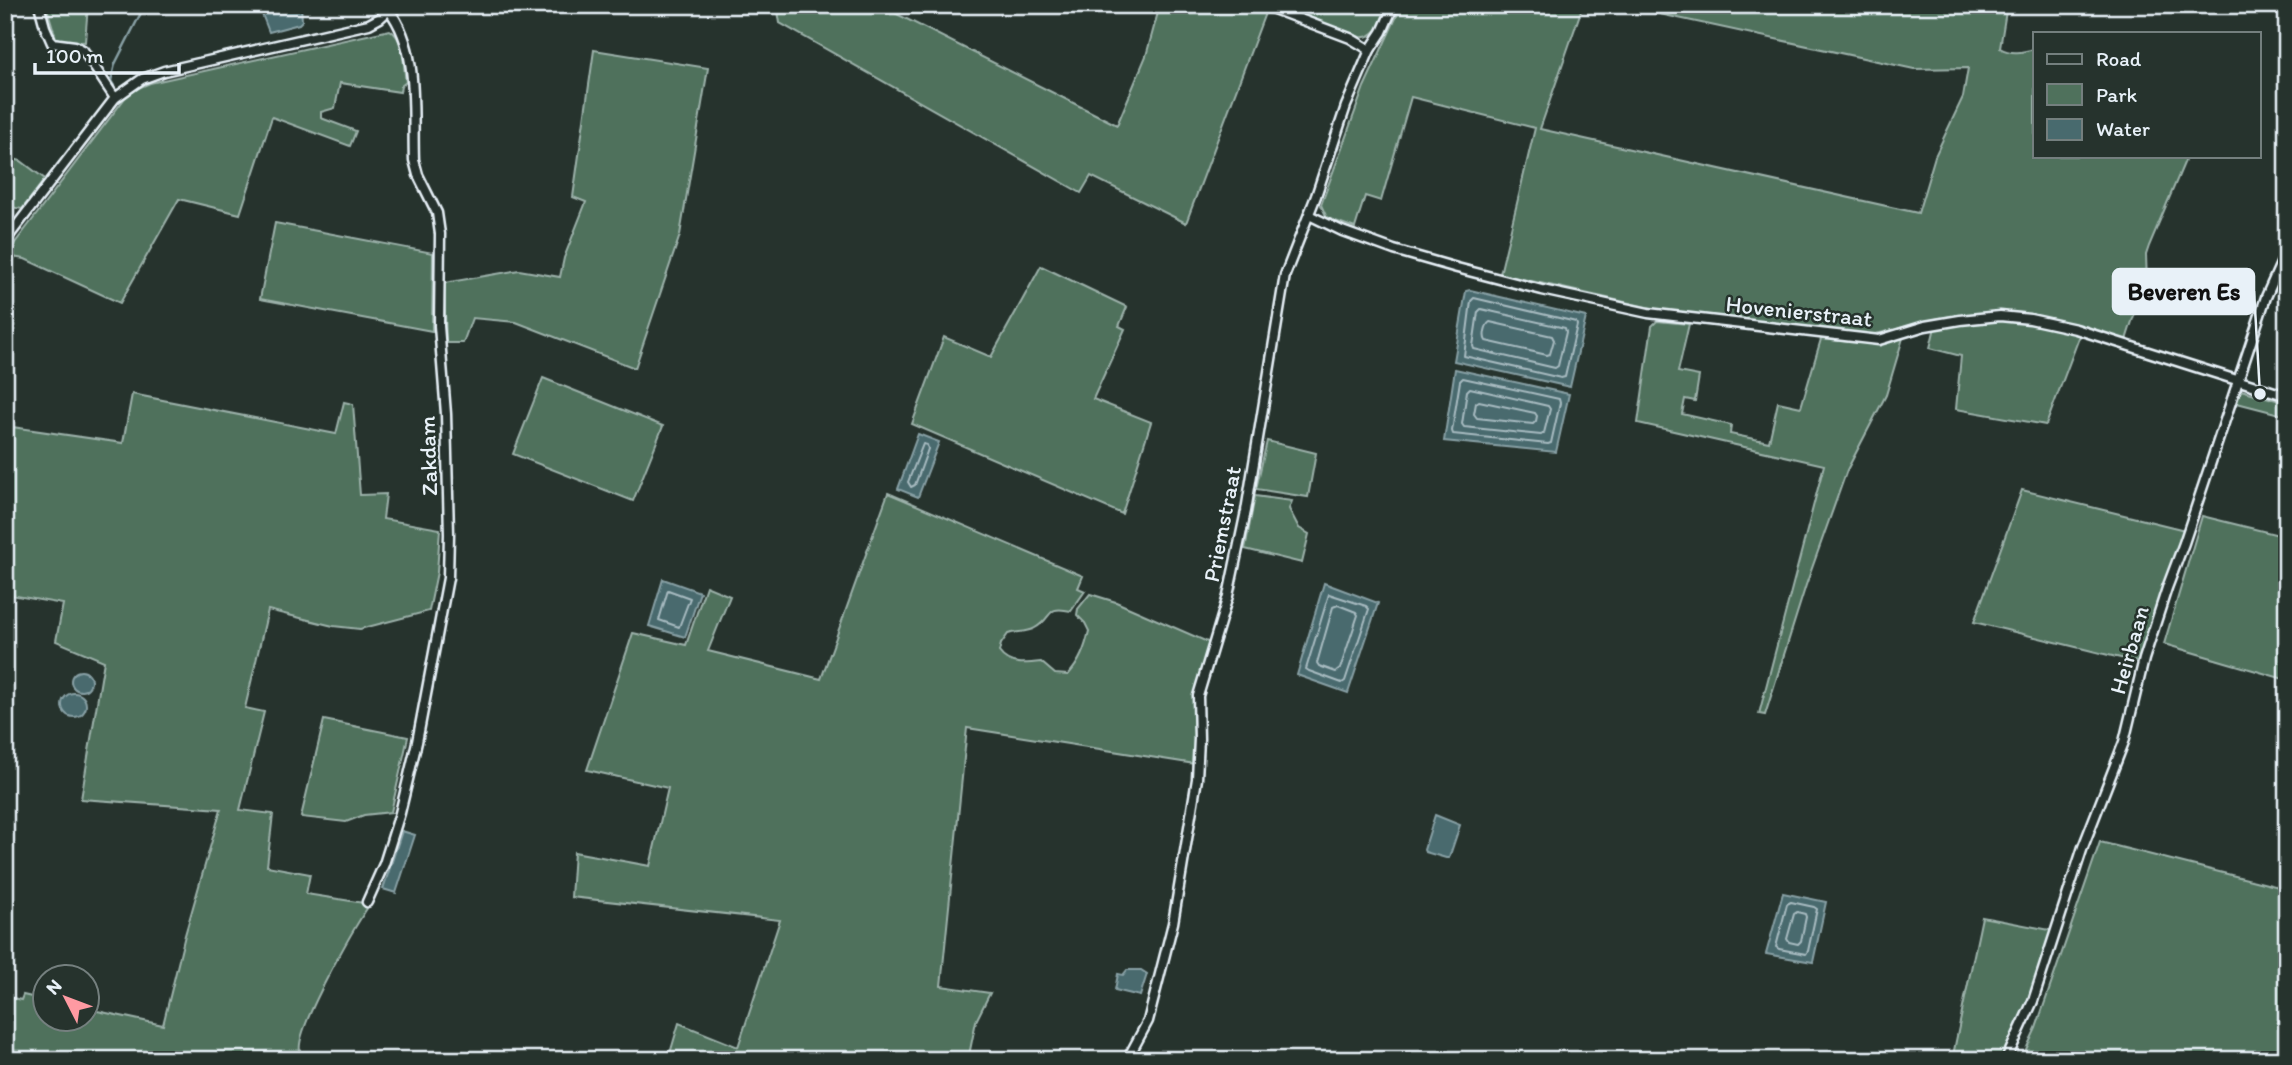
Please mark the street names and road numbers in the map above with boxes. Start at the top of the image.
street label: Hovenierstraat [1724,289,1874,333]
street label: Zakdam [413,416,443,496]
street label: Priemstraat [1197,463,1247,585]
street label: Heirbaan [2103,602,2155,698]

